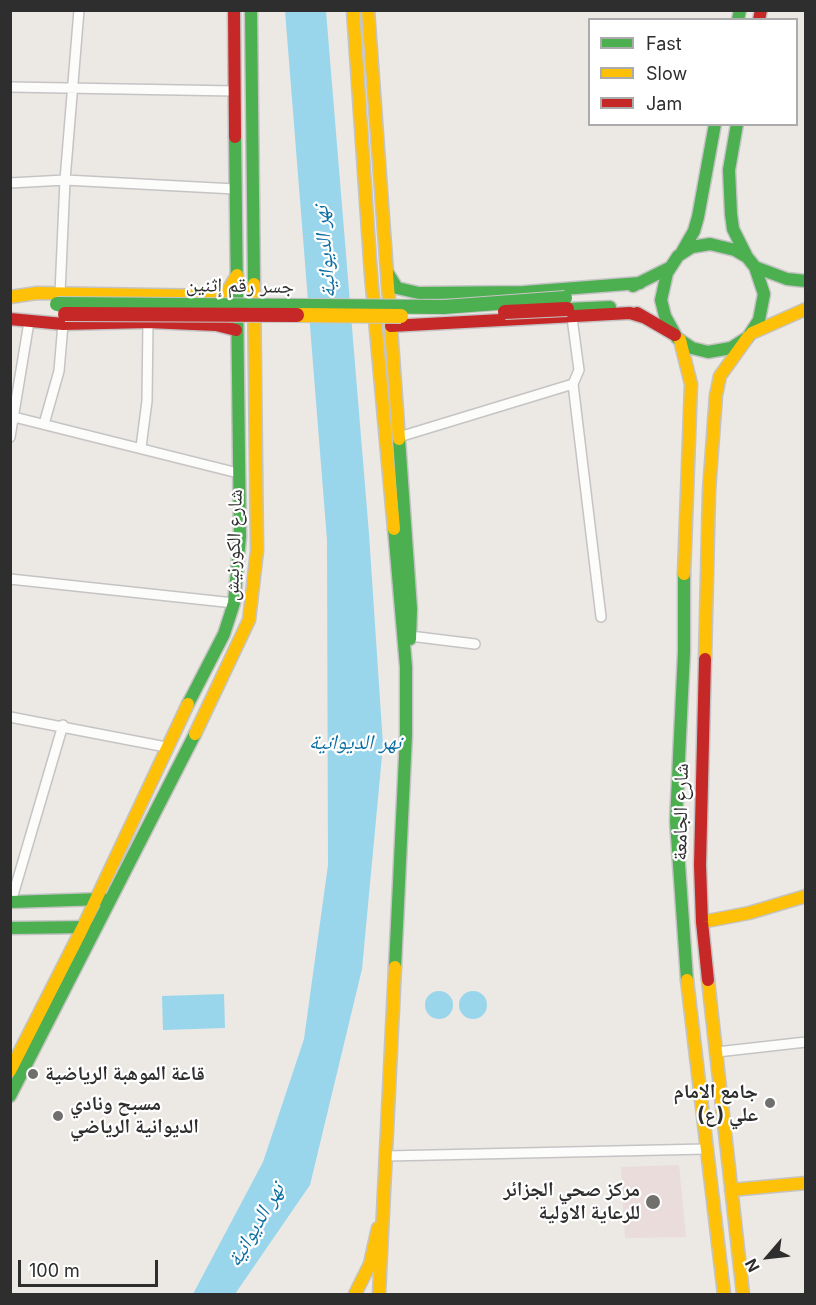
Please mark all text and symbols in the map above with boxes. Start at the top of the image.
legend [588,18,798,126]
text: Fast [646,33,682,54]
text: Slow [646,63,687,84]
text: Jam [646,93,682,114]
water label: نهر الديوانية [308,205,342,299]
street label: جسر رقم إثنين [186,273,294,299]
street label: شارع الكورنيش [220,489,248,601]
water label: نهر الديوانية [309,730,401,756]
street label: شارع الجامعة [668,763,694,861]
place label: قاعة الموهبة الرياضية [45,1062,205,1086]
marker: قاعة الموهبة الرياضية [26,1067,40,1081]
place label: جامع الامام علي (ع) [674,1080,758,1127]
place label: مسبح ونادي الديوانية الرياضي [70,1092,199,1139]
marker: جامع الامام علي (ع) [763,1096,777,1110]
marker: مسبح ونادي الديوانية الرياضي [51,1109,65,1123]
place label: مركز صحي الجزائر للرعاية الاولية [503,1178,640,1225]
water label: نهر الديوانية [222,1179,290,1271]
marker: مركز صحي الجزائر للرعاية الاولية [644,1193,662,1211]
north arrow [738,1227,798,1287]
scale bar [21,1248,160,1286]
text: N [740,1255,764,1276]
text: 100 m [29,1260,80,1281]

